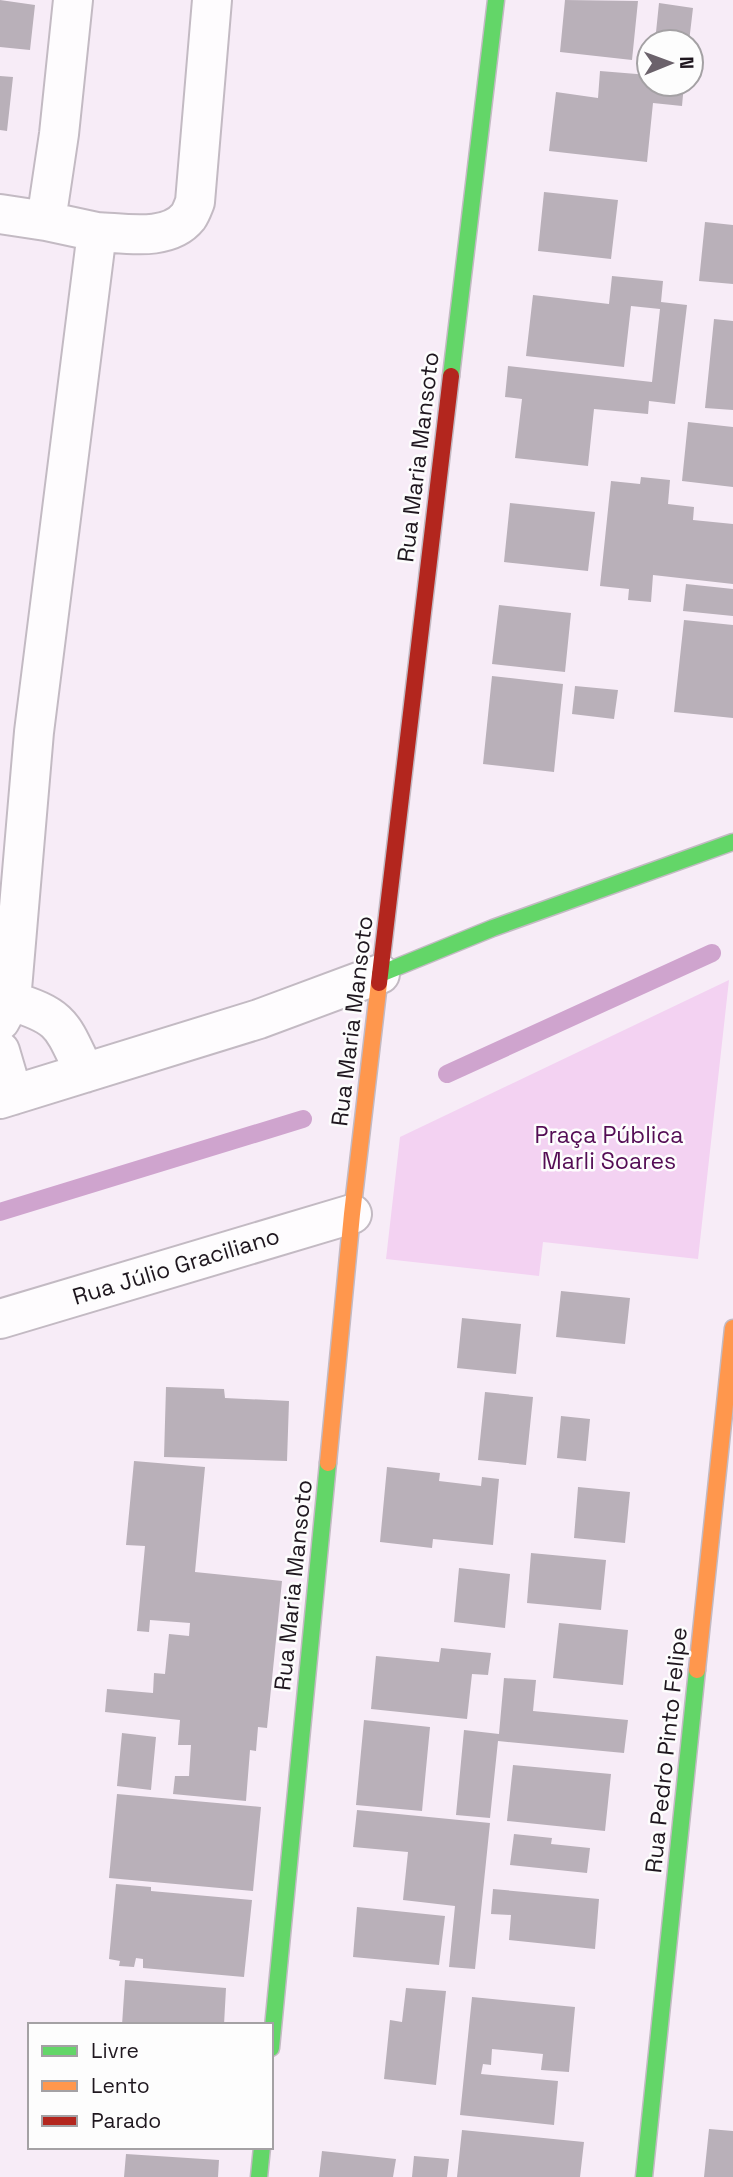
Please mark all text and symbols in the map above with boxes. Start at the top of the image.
north arrow [635,28,705,98]
text: N [674,56,699,69]
street label: Rua Maria Mansoto [390,350,446,564]
street label: Rua Maria Mansoto [324,914,380,1128]
park label: Praça Pública Marli Soares [535,1120,683,1176]
street label: Rua Júlio Graciliano [69,1220,283,1312]
street label: Rua Maria Mansoto [267,1478,319,1692]
street label: Rua Pedro Pinto Felipe [638,1626,694,1874]
legend [28,2023,273,2149]
text: Livre [91,2037,139,2064]
text: Lento [91,2072,150,2099]
text: Parado [91,2107,161,2134]

